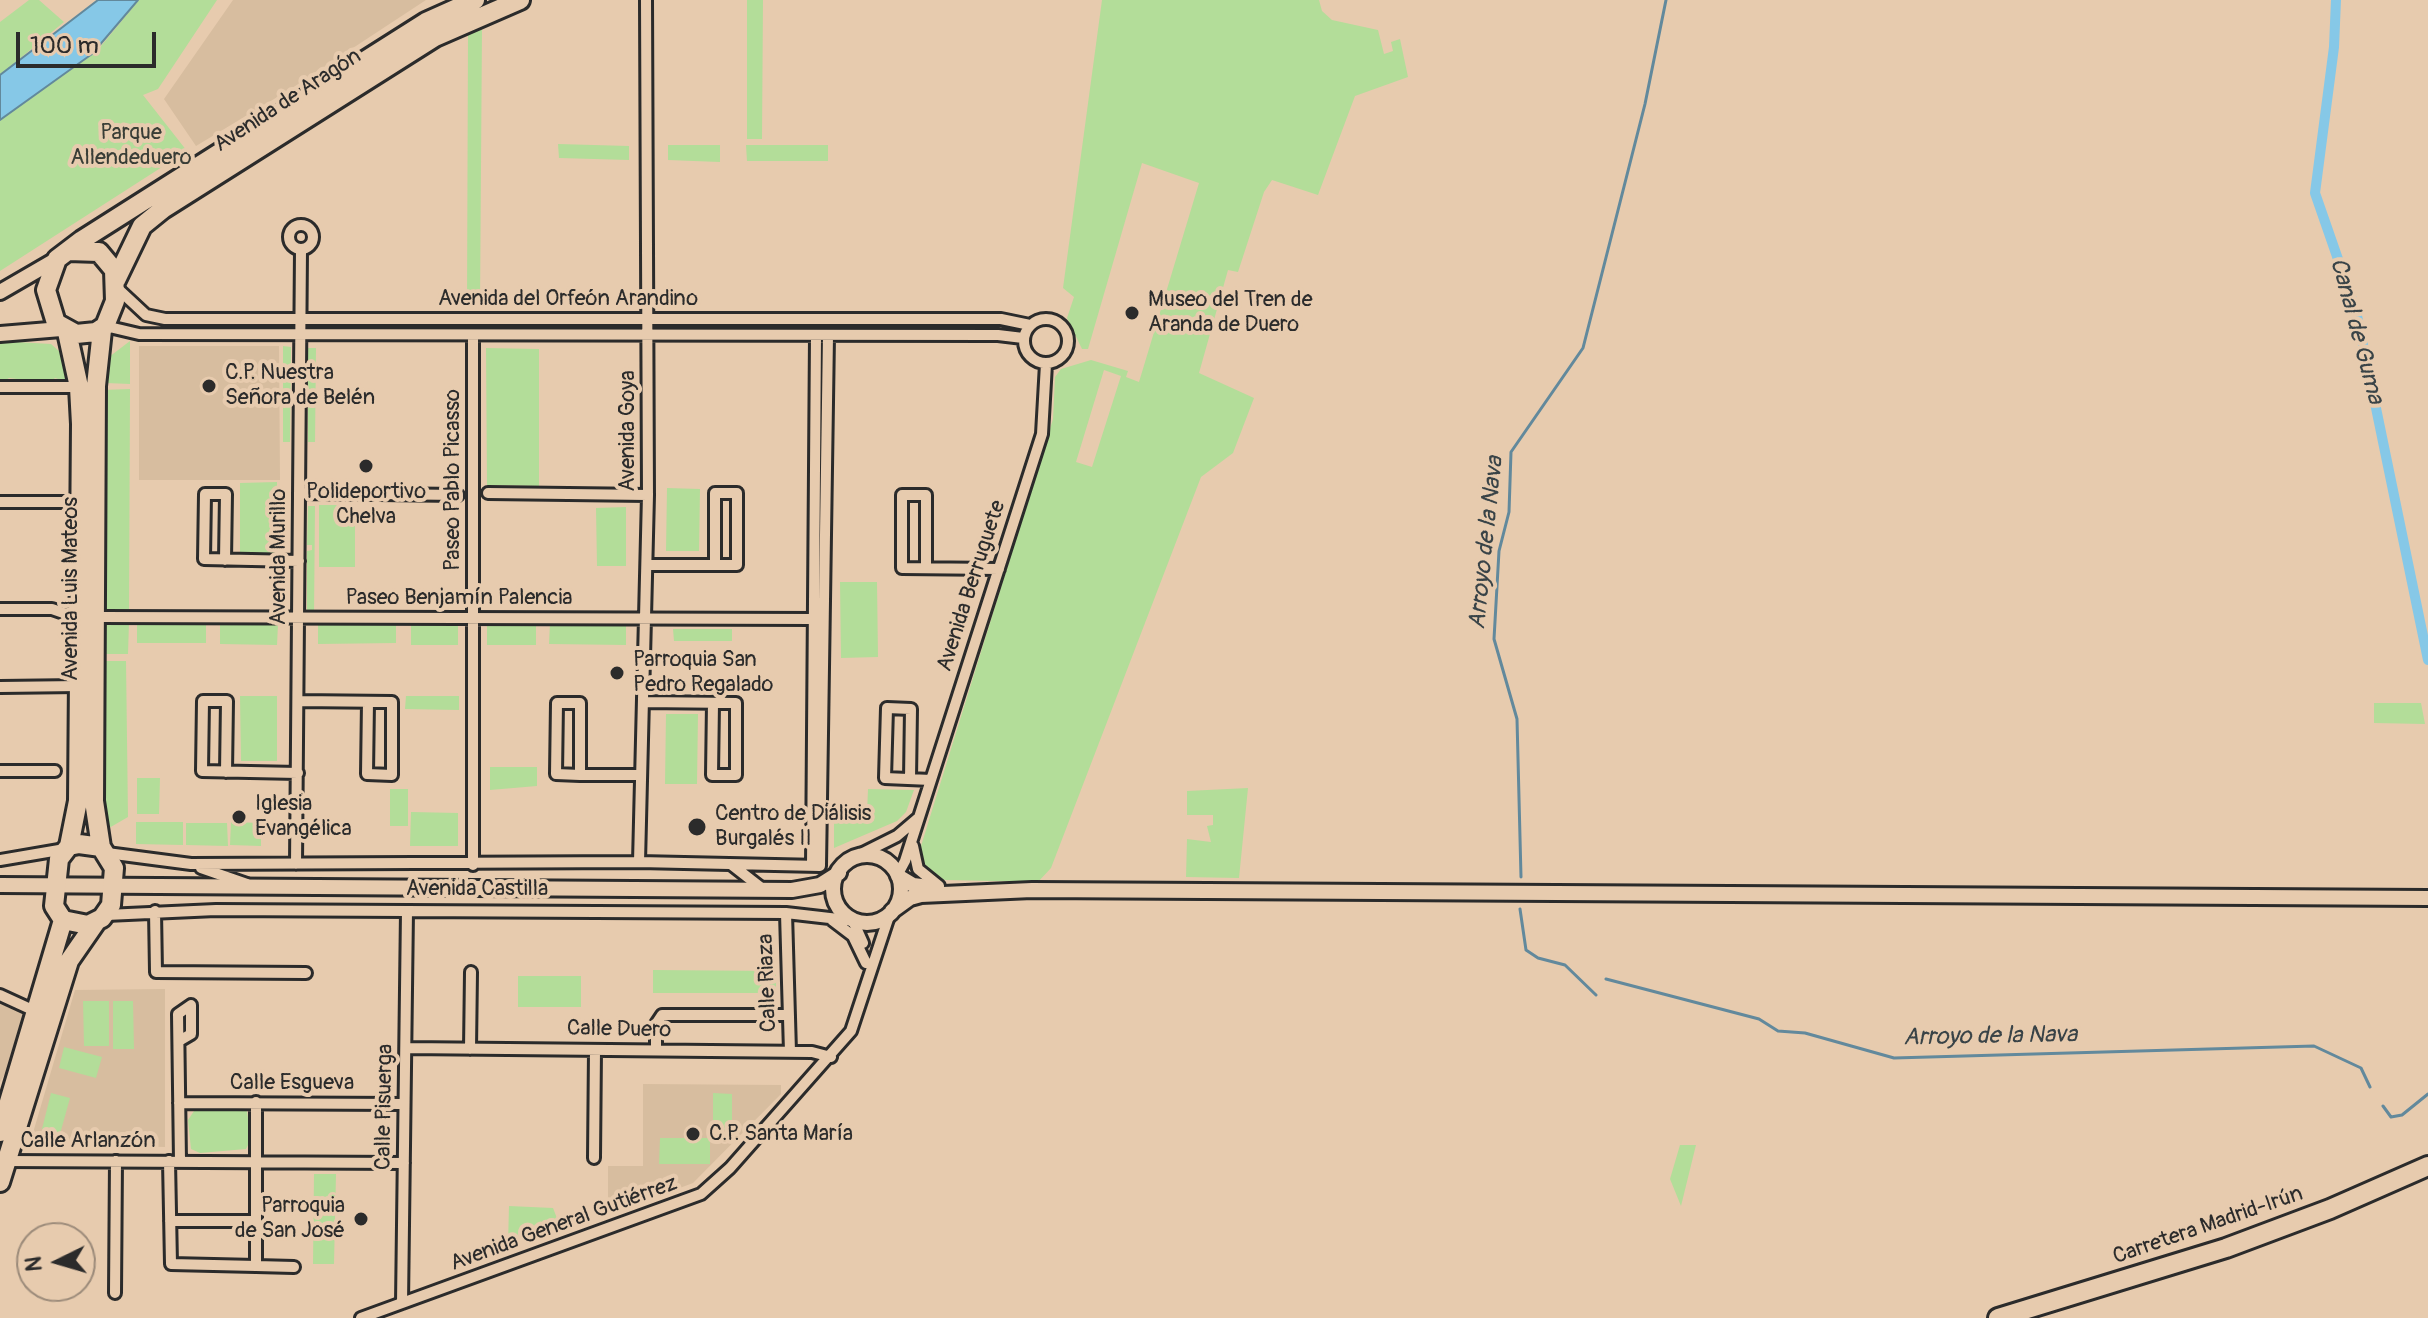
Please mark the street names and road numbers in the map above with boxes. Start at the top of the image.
street label: Avenida de Aragón [210,44,366,158]
street label: Avenida del Orfeón Arandino [438,286,698,312]
street label: Avenida Goya [615,370,641,492]
street label: Paseo Pablo Picasso [440,389,466,571]
street label: Avenida Murillo [266,489,292,625]
street label: Avenida Luis Mateos [58,497,84,681]
street label: Avenida Berruguete [932,497,1012,675]
street label: Paseo Benjamín Palencia [345,585,573,611]
street label: Avenida Castilla [406,876,548,902]
street label: Calle Riaza [753,933,783,1033]
street label: Calle Duero [567,1016,671,1044]
street label: Calle Pisuerga [371,1044,399,1170]
street label: Calle Esgueva [230,1070,354,1096]
street label: Calle Arlanzón [20,1128,156,1154]
street label: Avenida General Gutiérrez [447,1171,681,1277]
street label: Carretera Madrid-Irún [2110,1181,2306,1271]

